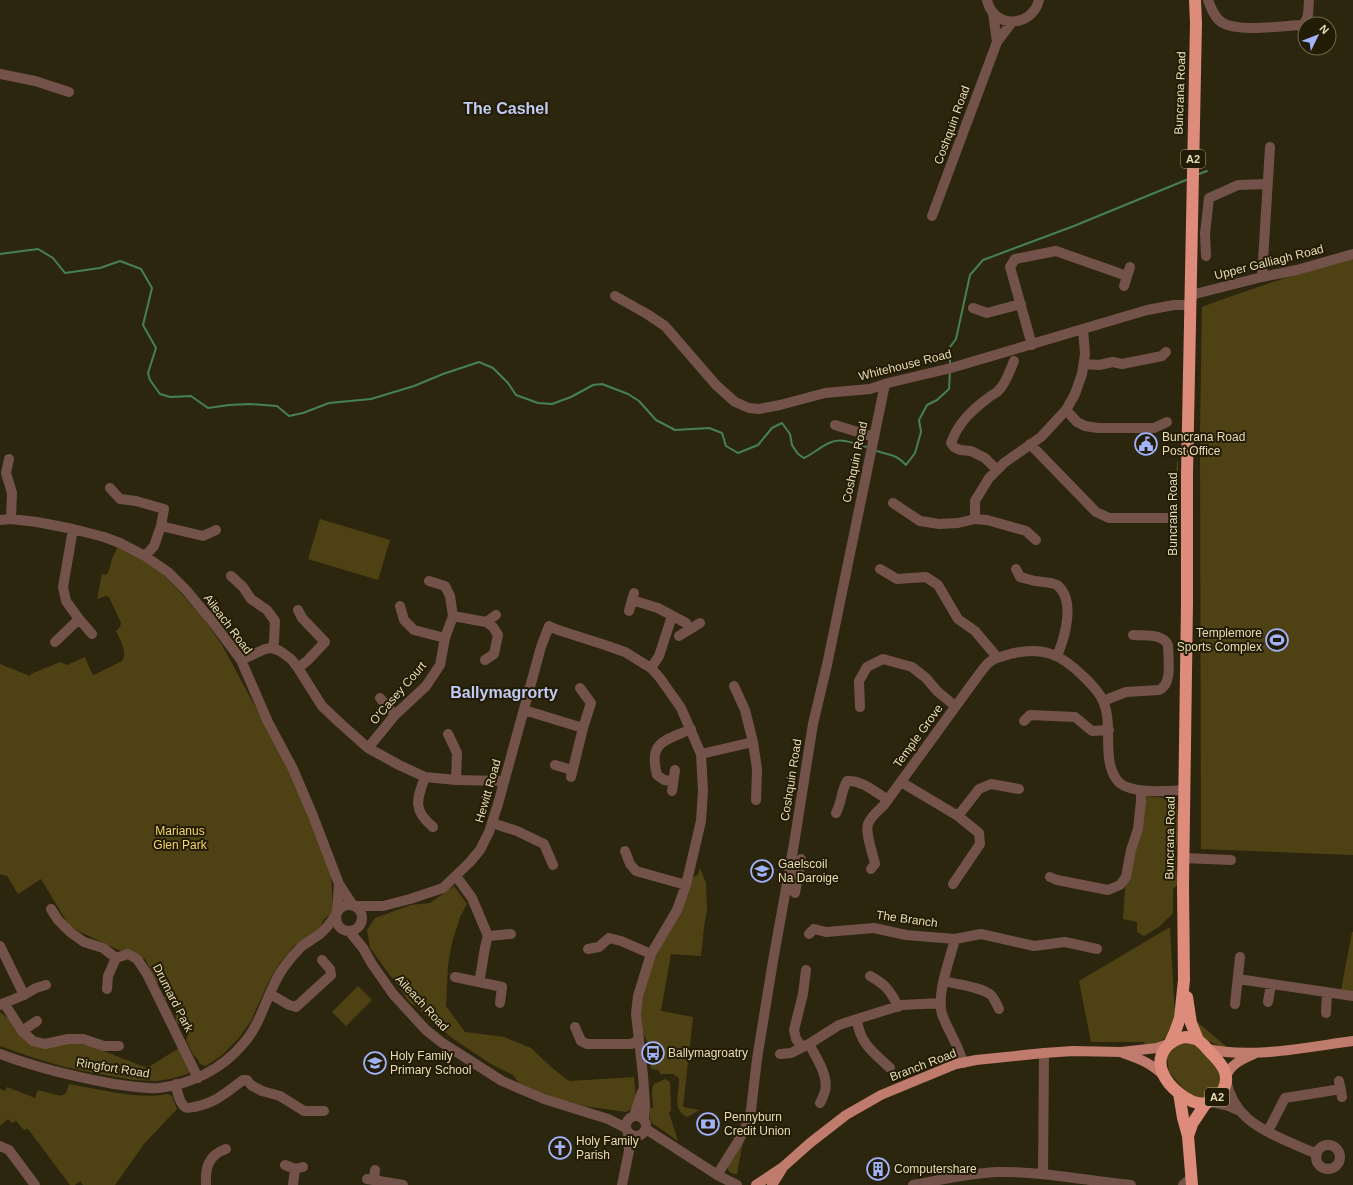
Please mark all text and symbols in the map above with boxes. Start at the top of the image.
north arrow [1297,16,1337,56]
text: N [1317,22,1331,36]
street label: Buncrana Road [1172,51,1188,135]
street label: Coshquin Road [931,84,973,166]
district label: The Cashel [463,100,549,117]
road number: A2 [1181,150,1205,168]
street label: Upper Galliagh Road [1213,242,1325,282]
street label: Whitehouse Road [857,347,953,383]
street label: Coshquin Road [840,420,870,504]
place label: Buncrana Road Post Office [1162,430,1245,458]
public building icon: Buncrana Road Post Office [1133,431,1159,457]
street label: Buncrana Road [1166,472,1180,556]
street label: Aileach Road [201,591,255,657]
place label: Templemore Sports Complex [1177,626,1262,654]
sports icon: Templemore Sports Complex [1264,627,1290,653]
street label: O'Casey Court [367,658,429,727]
district label: Ballymagrorty [450,684,558,701]
street label: Temple Grove [890,701,946,770]
street label: Coshquin Road [778,738,804,822]
street label: Hewitt Road [472,758,504,824]
street label: Buncrana Road [1162,796,1178,880]
park label: Marianus Glen Park [153,824,208,852]
place label: Gaelscoil Na Daroige [778,857,839,885]
school or university icon: Gaelscoil Na Daroige [749,858,775,884]
street label: The Branch [875,908,939,930]
street label: Drumard Park [150,962,197,1035]
street label: Aileach Road [393,972,451,1034]
bus stop icon: Ballymagroatry [640,1040,666,1066]
place label: Ballymagroatry [668,1046,748,1060]
street label: Branch Road [888,1046,958,1084]
place label: Holy Family Primary School [390,1049,471,1077]
school or university icon: Holy Family Primary School [362,1050,388,1076]
street label: Ringfort Road [75,1055,151,1081]
road number: A2 [1205,1088,1229,1106]
place label: Pennyburn Credit Union [724,1110,791,1138]
bank icon: Pennyburn Credit Union [695,1111,721,1137]
place label: Holy Family Parish [576,1134,639,1162]
church icon: Holy Family Parish [547,1135,573,1161]
building icon: Computershare [865,1156,891,1182]
place label: Computershare [894,1162,977,1176]

